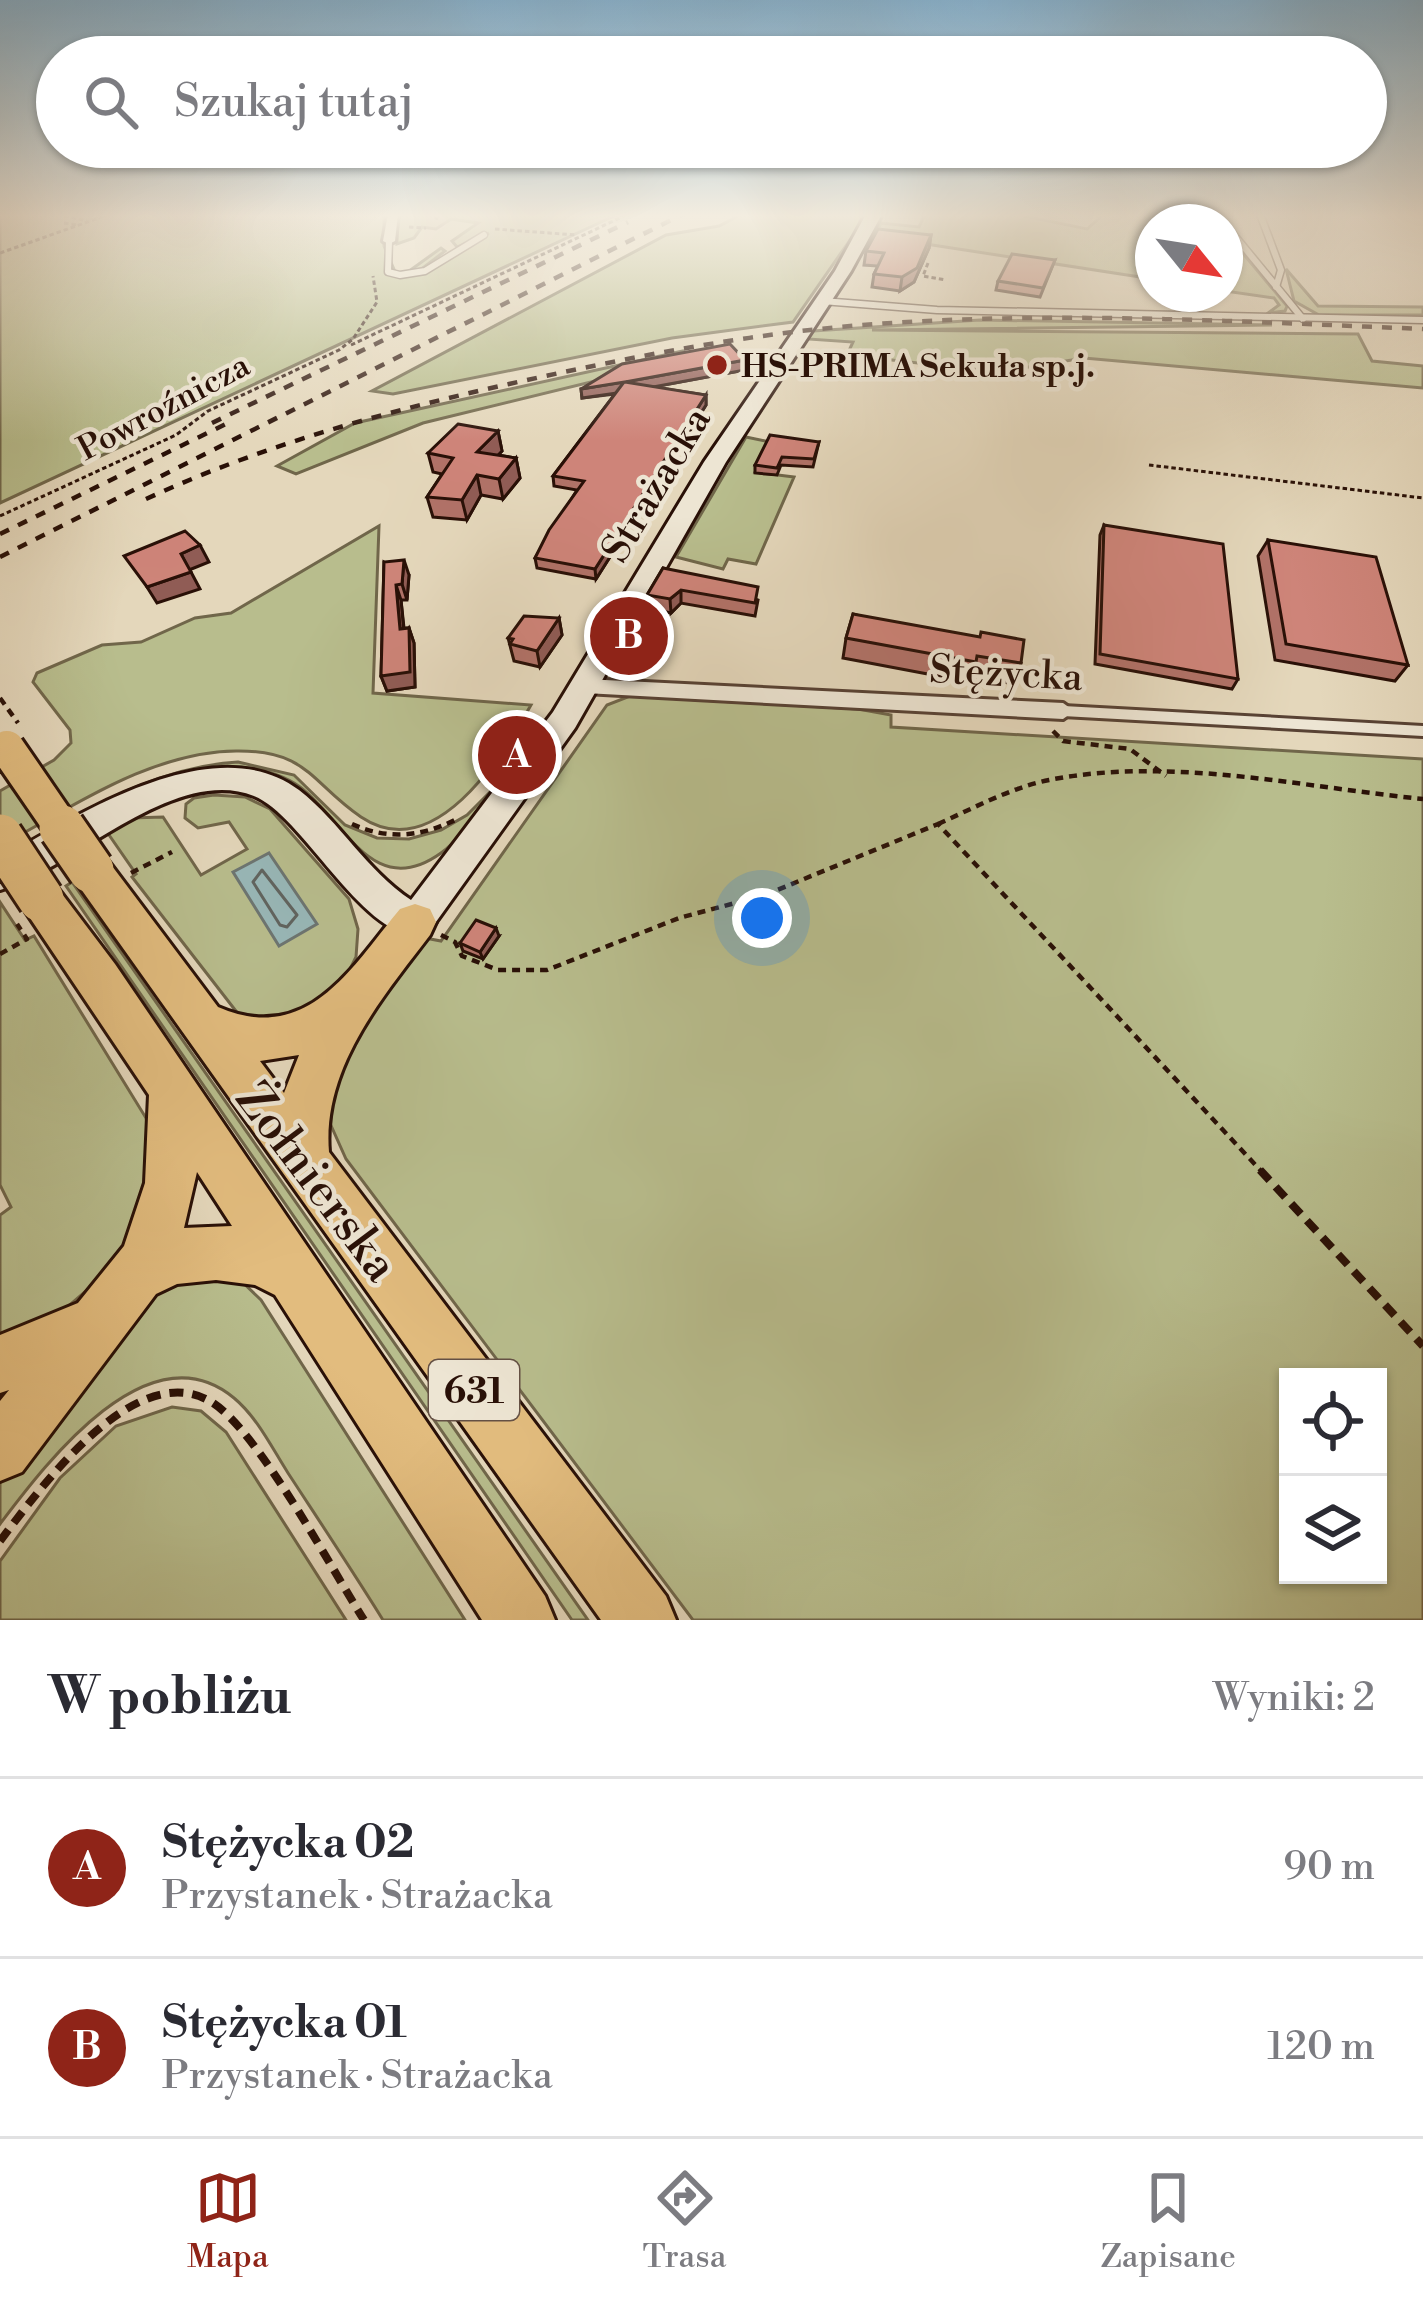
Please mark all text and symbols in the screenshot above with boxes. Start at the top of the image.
search box [36,36,1387,168]
icon: search [78,69,144,135]
text: Szukaj tutaj [174,74,414,131]
north arrow [1135,204,1243,312]
street label: Powroźnicza [71,346,257,471]
place label: HS-PRIMA Sekuła sp.j. [741,347,1095,388]
marker: HS-PRIMA Sekuła sp.j. [704,352,730,378]
street label: Strażacka [592,399,723,572]
pin: B [590,591,668,681]
street label: Stężycka [928,646,1084,703]
pin: A [478,710,556,800]
your location [732,888,792,948]
street label: Żołnierska [221,1070,412,1295]
road number: 631 [429,1360,519,1420]
map controls [1279,1368,1387,1584]
button: locate [1279,1368,1387,1476]
button: layers [1279,1476,1387,1584]
text: W pobliżu [48,1666,291,1730]
text: Wyniki: 2 [1213,1674,1375,1723]
text: Stężycka 02 [162,1815,414,1872]
text: A [73,1843,101,1892]
text: 90 m [1283,1843,1375,1892]
text: Przystanek · Strażacka [162,1872,553,1921]
text: Stężycka 01 [162,1995,407,2052]
text: B [72,2023,102,2072]
text: 120 m [1267,2023,1375,2072]
text: Przystanek · Strażacka [162,2052,553,2101]
tab: Mapa [187,2165,269,2278]
tab: Trasa [643,2165,726,2278]
tab: Zapisane [1100,2165,1236,2278]

